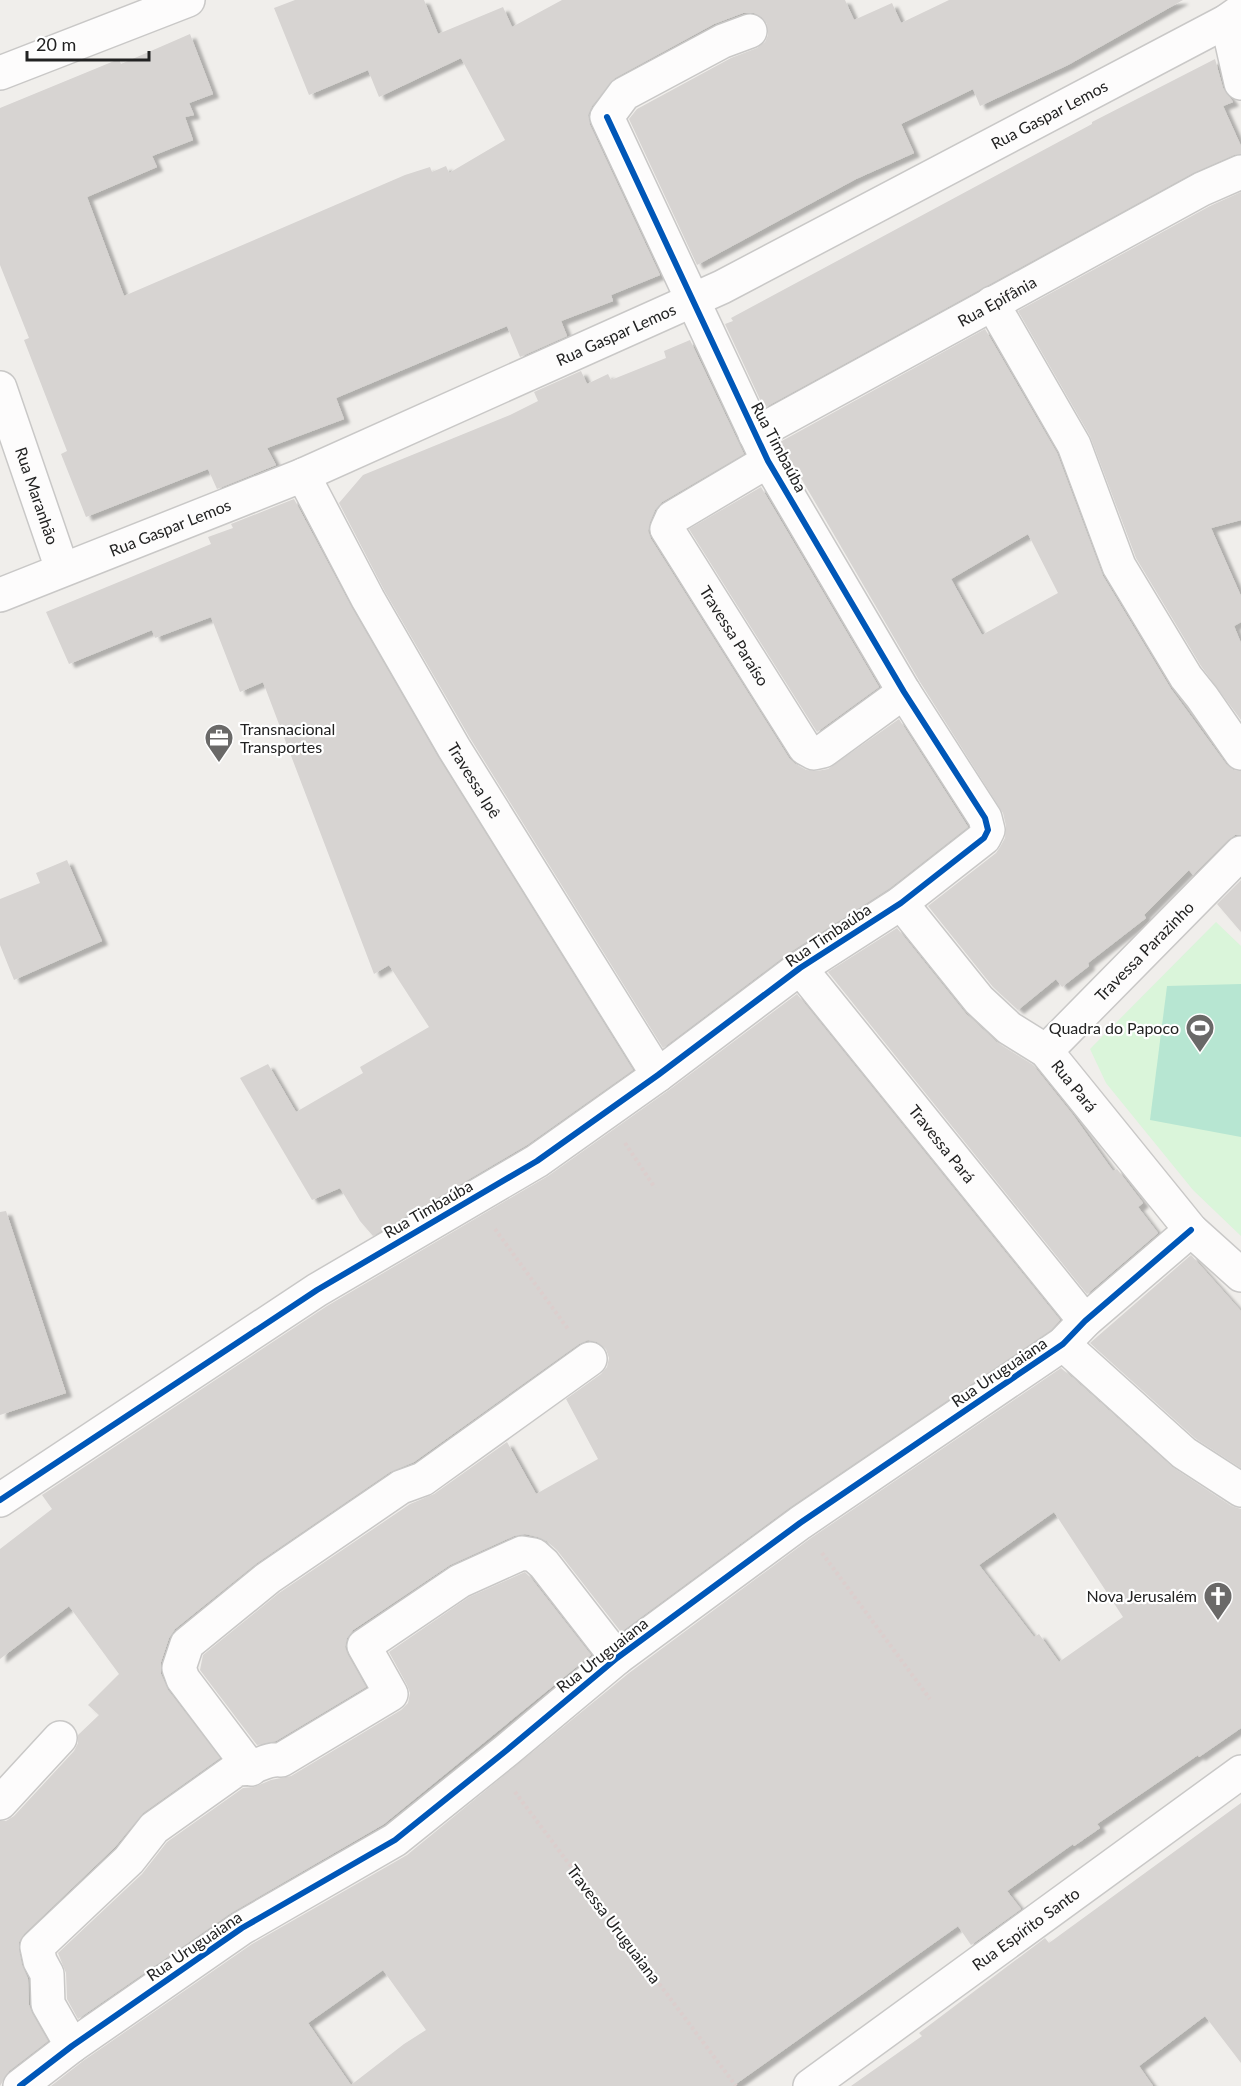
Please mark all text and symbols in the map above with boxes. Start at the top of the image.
scale bar [27,24,148,62]
text: 20 m [36,33,76,55]
street label: Rua Gaspar Lemos [987,76,1111,153]
street label: Rua Epifânia [954,272,1039,330]
street label: Rua Gaspar Lemos [553,299,679,369]
street label: Rua Timbaúba [748,398,811,495]
street label: Rua Maranhão [12,444,63,547]
street label: Rua Gaspar Lemos [106,495,233,560]
street label: Travessa Paraíso [696,582,773,689]
place label: Transnacional Transportes [240,719,335,756]
office icon: Transnacional Transportes [203,722,235,764]
street label: Travessa Ipê [444,739,505,821]
street label: Travessa Parazinho [1091,897,1197,1005]
street label: Rua Timbaúba [781,899,874,970]
sports icon: Quadra do Papoco [1184,1012,1216,1054]
place label: Quadra do Papoco [1049,1018,1179,1037]
street label: Rua Pará [1048,1056,1101,1116]
street label: Travessa Pará [905,1101,979,1186]
street label: Rua Timbaúba [380,1176,476,1242]
street label: Rua Uruguaiana [947,1333,1050,1410]
church icon: Nova Jerusalém [1202,1580,1234,1622]
place label: Nova Jerusalém [1087,1586,1197,1605]
street label: Rua Uruguaiana [552,1613,651,1696]
street label: Travessa Uruguaiana [564,1861,665,1987]
street label: Rua Espírito Santo [968,1883,1083,1974]
street label: Rua Uruguaiana [142,1907,245,1984]

